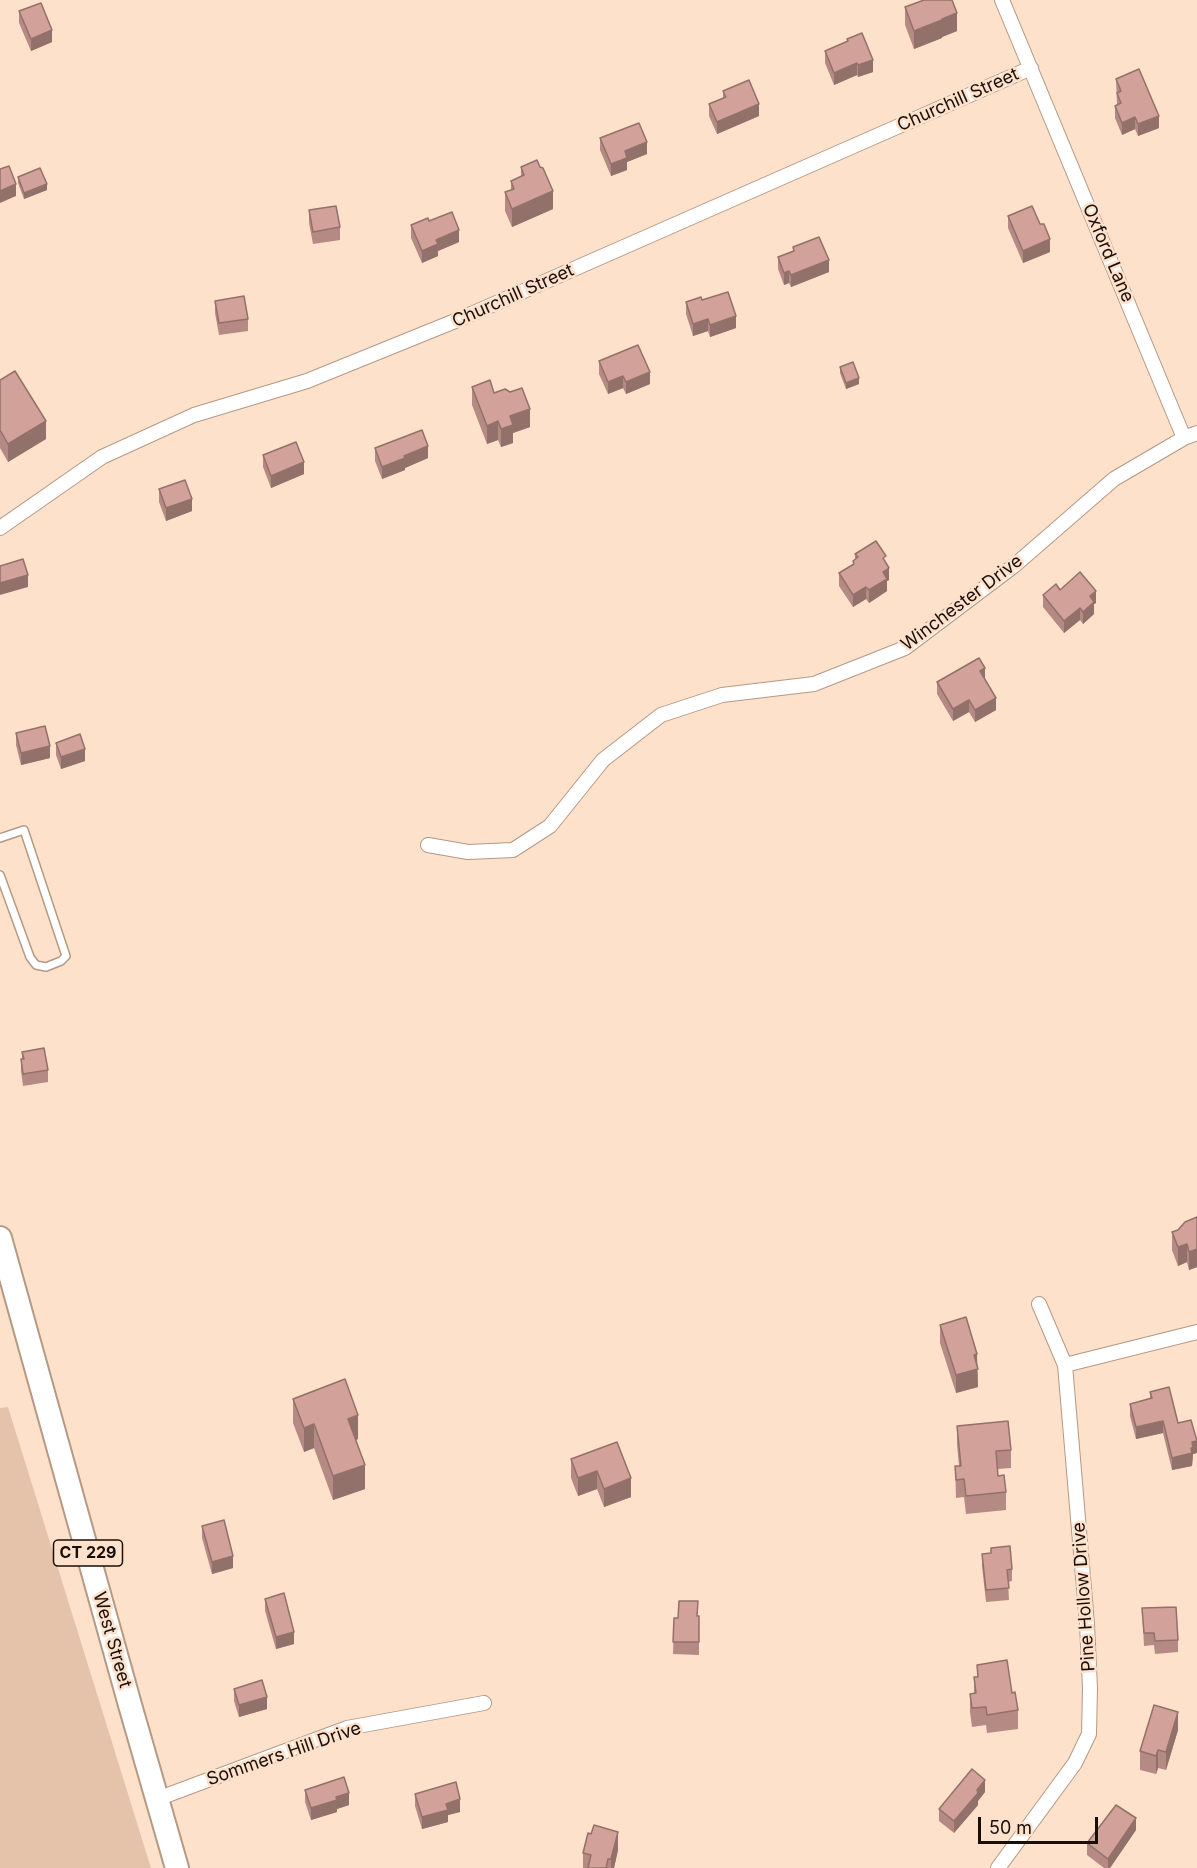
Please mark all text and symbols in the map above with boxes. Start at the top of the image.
street label: Churchill Street [894,64,1022,136]
street label: Oxford Lane [1078,201,1138,305]
street label: Churchill Street [449,260,577,332]
street label: Winchester Drive [897,550,1027,656]
street label: Pine Hollow Drive [1068,1521,1100,1673]
road number: CT 229 [54,1540,122,1566]
street label: West Street [88,1590,136,1690]
street label: Sommers Hill Drive [204,1717,364,1791]
scale bar [981,1805,1101,1843]
text: 50 m [989,1817,1032,1838]

